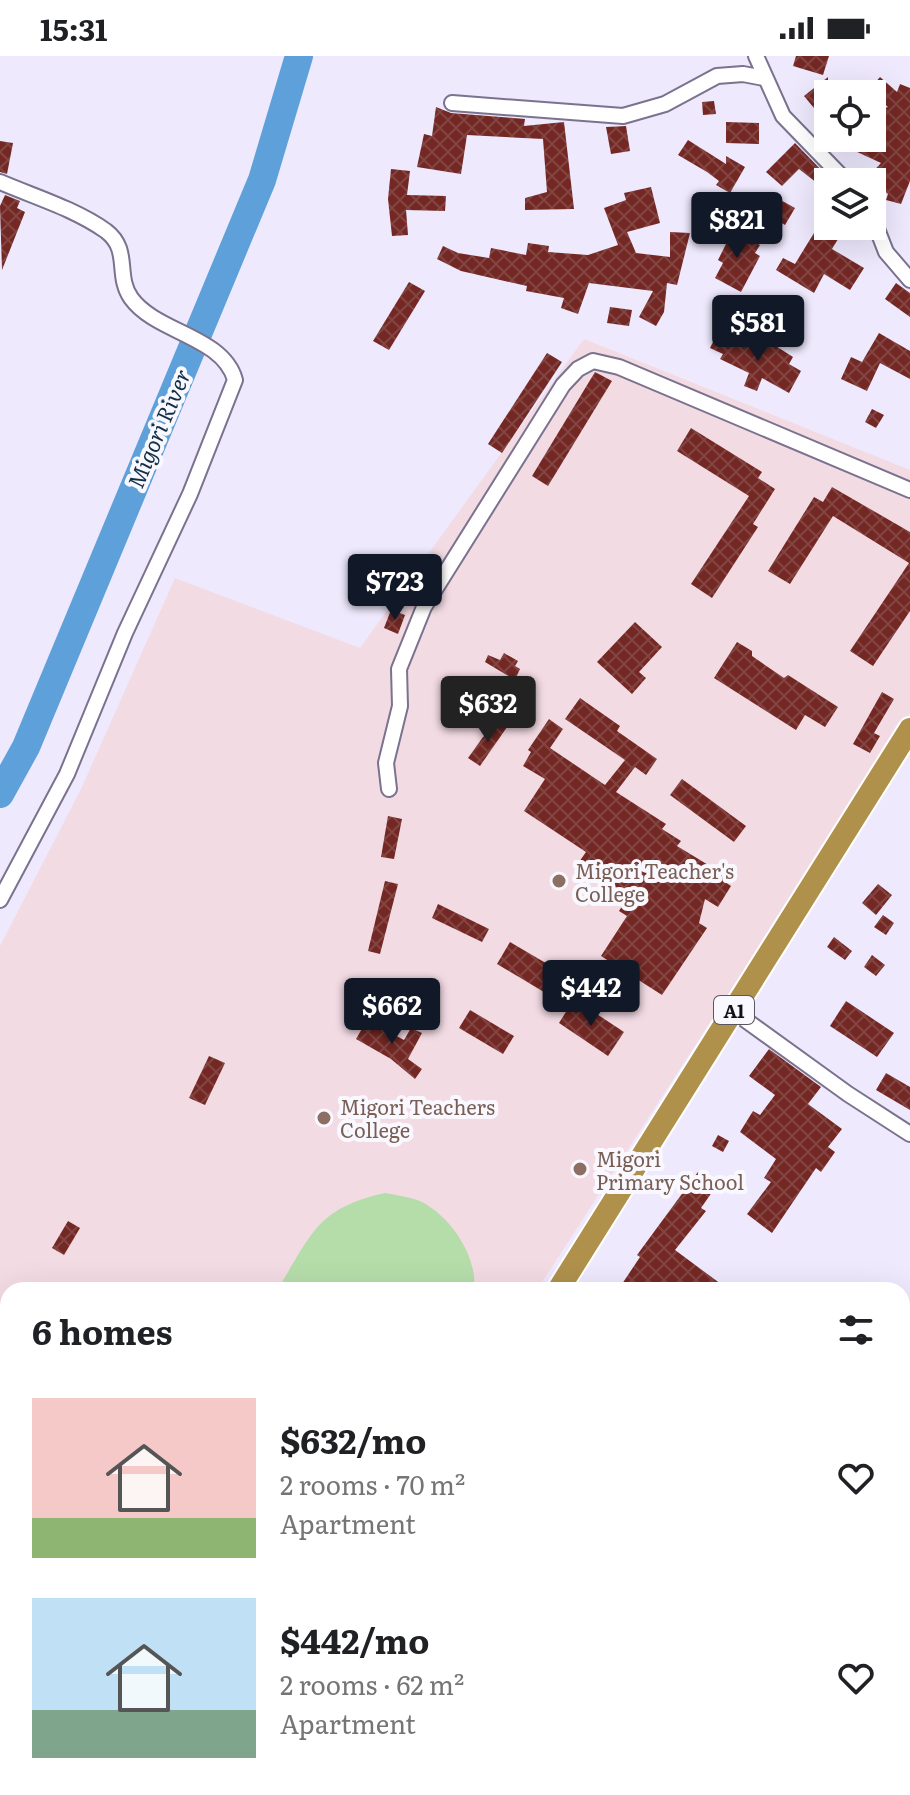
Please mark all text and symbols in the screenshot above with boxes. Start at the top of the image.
text: 15:31 [40,6,108,50]
map controls [814,80,886,240]
button: locate [814,80,886,152]
button: layers [814,168,886,240]
pin: $821 [690,192,784,260]
text: $821 [709,198,765,237]
pin: $581 [711,295,805,363]
text: $581 [730,301,786,340]
water label: Migori River [118,363,198,493]
pin: $723 [348,554,442,622]
text: $723 [366,560,424,599]
pin: $632 [441,676,535,744]
text: $632 [459,682,517,721]
place label: Migori Teacher's College [575,855,734,908]
marker: Migori Teacher's College [550,872,568,890]
pin: $442 [544,960,638,1028]
text: $442 [561,966,621,1005]
pin: $662 [345,978,439,1046]
text: $662 [362,984,422,1023]
road number: A1 [714,996,754,1024]
place label: Migori Teachers College [340,1091,495,1144]
marker: Migori Teachers College [315,1109,333,1127]
place label: Migori Primary School [596,1143,744,1196]
marker: Migori Primary School [571,1160,589,1178]
text: 6 homes [32,1305,172,1355]
icon: filters [834,1308,878,1352]
text: $632/mo [280,1414,426,1464]
icon: home [96,1430,192,1526]
icon: heart [834,1456,878,1500]
text: 2 rooms · 70 m² [280,1464,465,1503]
text: Apartment [280,1503,416,1542]
text: $442/mo [280,1614,429,1664]
icon: home [96,1630,192,1726]
icon: heart [834,1656,878,1700]
text: 2 rooms · 62 m² [280,1664,464,1703]
text: Apartment [280,1703,416,1742]

